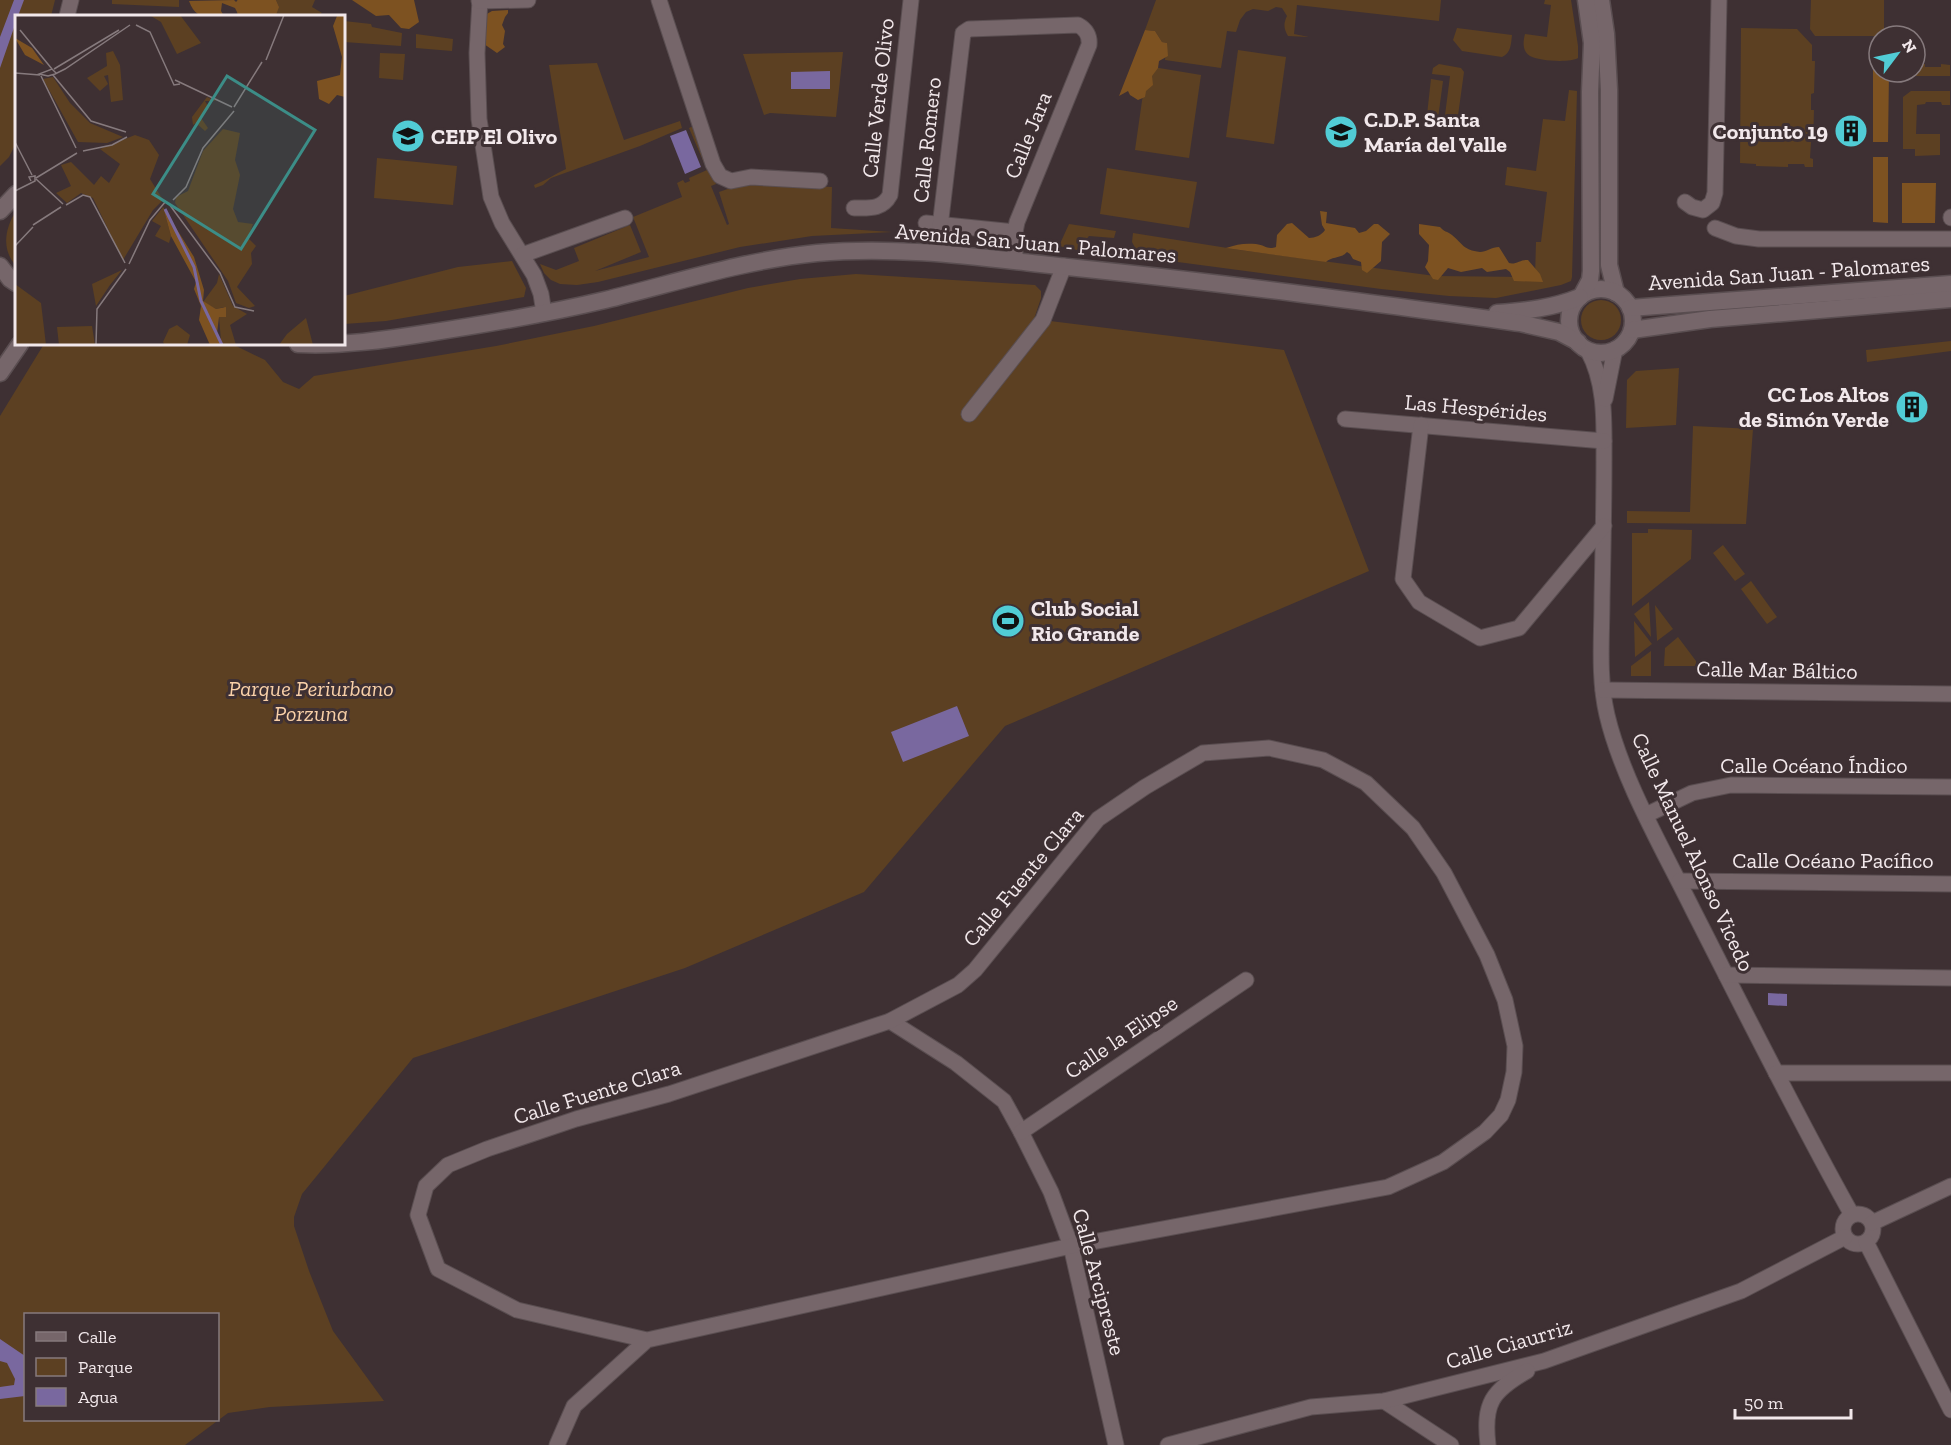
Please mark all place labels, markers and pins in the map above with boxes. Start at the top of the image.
place label: C.D.P. Santa María del Valle [1364,106,1507,158]
building icon: Conjunto 19 [1833,113,1869,149]
school or university icon: C.D.P. Santa María del Valle [1323,114,1359,150]
school or university icon: CEIP El Olivo [390,118,426,154]
place label: Conjunto 19 [1713,118,1828,145]
place label: CEIP El Olivo [431,123,558,150]
place label: CC Los Altos de Simón Verde [1739,381,1889,433]
building icon: CC Los Altos de Simón Verde [1894,389,1930,425]
place label: Club Social Rio Grande [1031,595,1140,647]
sports icon: Club Social Rio Grande [990,603,1026,639]

